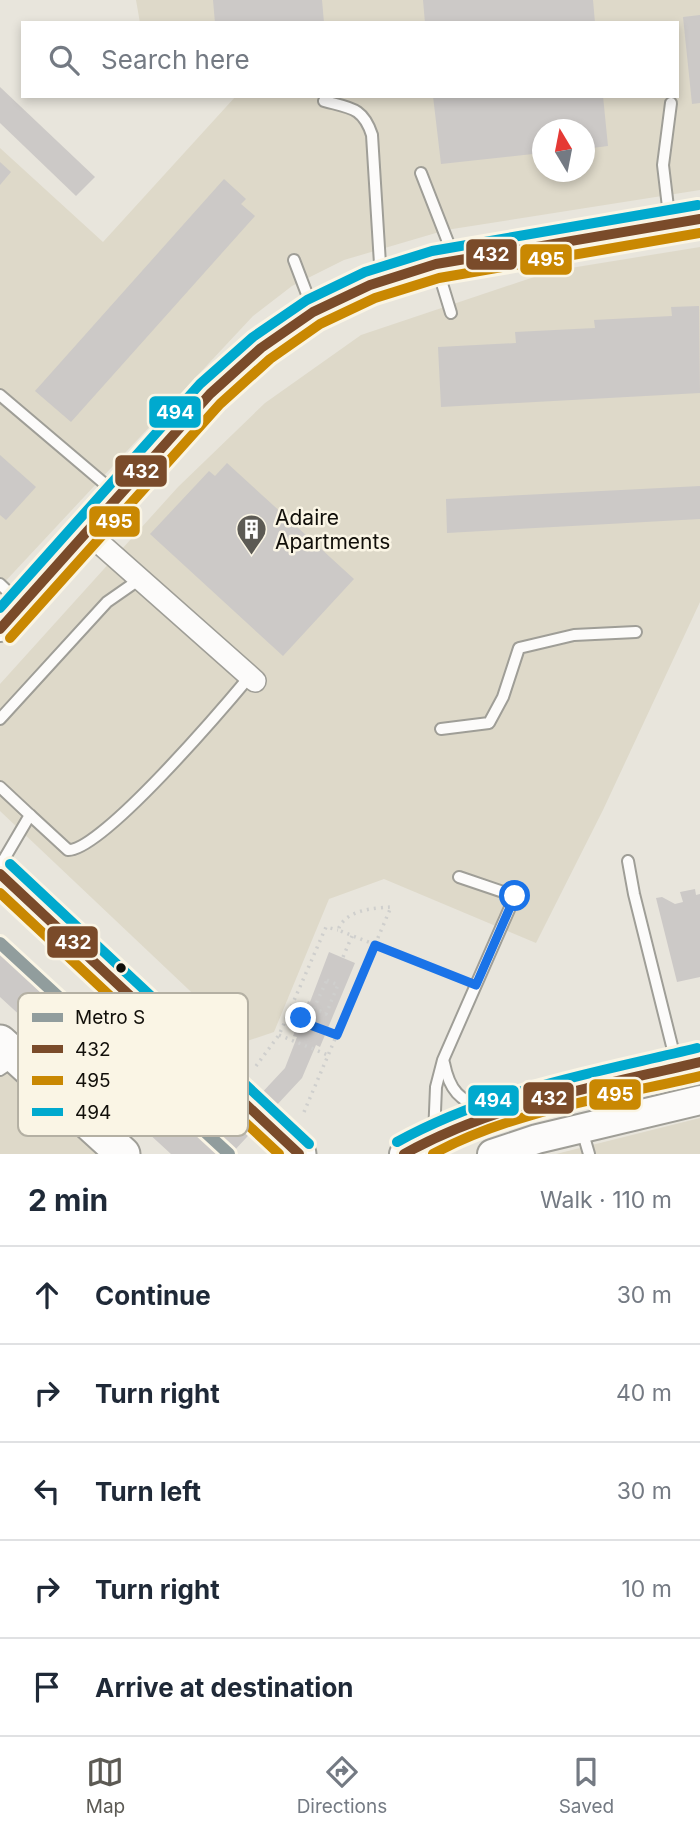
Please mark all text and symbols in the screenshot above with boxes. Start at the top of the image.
search box [21,21,679,98]
icon: search [45,41,83,79]
text: Search here [101,44,250,75]
north arrow [532,119,595,182]
line badge: 432 [465,238,518,271]
text: 432 [472,243,510,266]
line badge: 495 [519,243,573,276]
text: 495 [527,248,565,271]
line badge: 494 [148,395,202,429]
text: 494 [156,401,194,424]
line badge: 432 [114,454,168,488]
text: 432 [122,460,160,483]
line badge: 495 [88,505,141,538]
place label: Adaire Apartments [275,505,390,554]
text: 495 [95,510,133,533]
building icon: Adaire Apartments [235,513,269,557]
route start [499,880,530,911]
line badge: 432 [46,925,99,959]
text: 432 [54,931,92,954]
unlabelled marker [114,961,128,975]
legend [18,993,248,1136]
route end [285,1002,316,1033]
text: Metro S [75,1006,145,1029]
text: 432 [75,1038,111,1061]
text: 495 [75,1069,111,1092]
line badge: 495 [588,1078,642,1111]
line badge: 432 [522,1081,575,1115]
text: 495 [596,1083,634,1106]
line badge: 494 [467,1084,520,1117]
text: 432 [530,1087,568,1110]
text: 494 [474,1089,512,1112]
text: 494 [75,1101,111,1124]
text: 2 min [28,1182,108,1218]
text: Walk · 110 m [540,1186,672,1214]
icon: ahead [28,1276,66,1314]
text: Continue [95,1280,211,1311]
text: 30 m [617,1281,672,1309]
icon: right [28,1374,66,1412]
text: Turn right [95,1378,220,1409]
text: 40 m [616,1379,672,1407]
icon: left [28,1472,66,1510]
text: Turn left [95,1476,201,1507]
text: 30 m [617,1477,672,1505]
icon: right [28,1570,66,1608]
text: Turn right [95,1574,220,1605]
text: 10 m [622,1575,672,1603]
icon: arrive [28,1668,66,1706]
text: Arrive at destination [95,1672,354,1703]
tab: Map [86,1753,125,1818]
tab: Directions [297,1753,387,1818]
tab: Saved [559,1753,614,1818]

